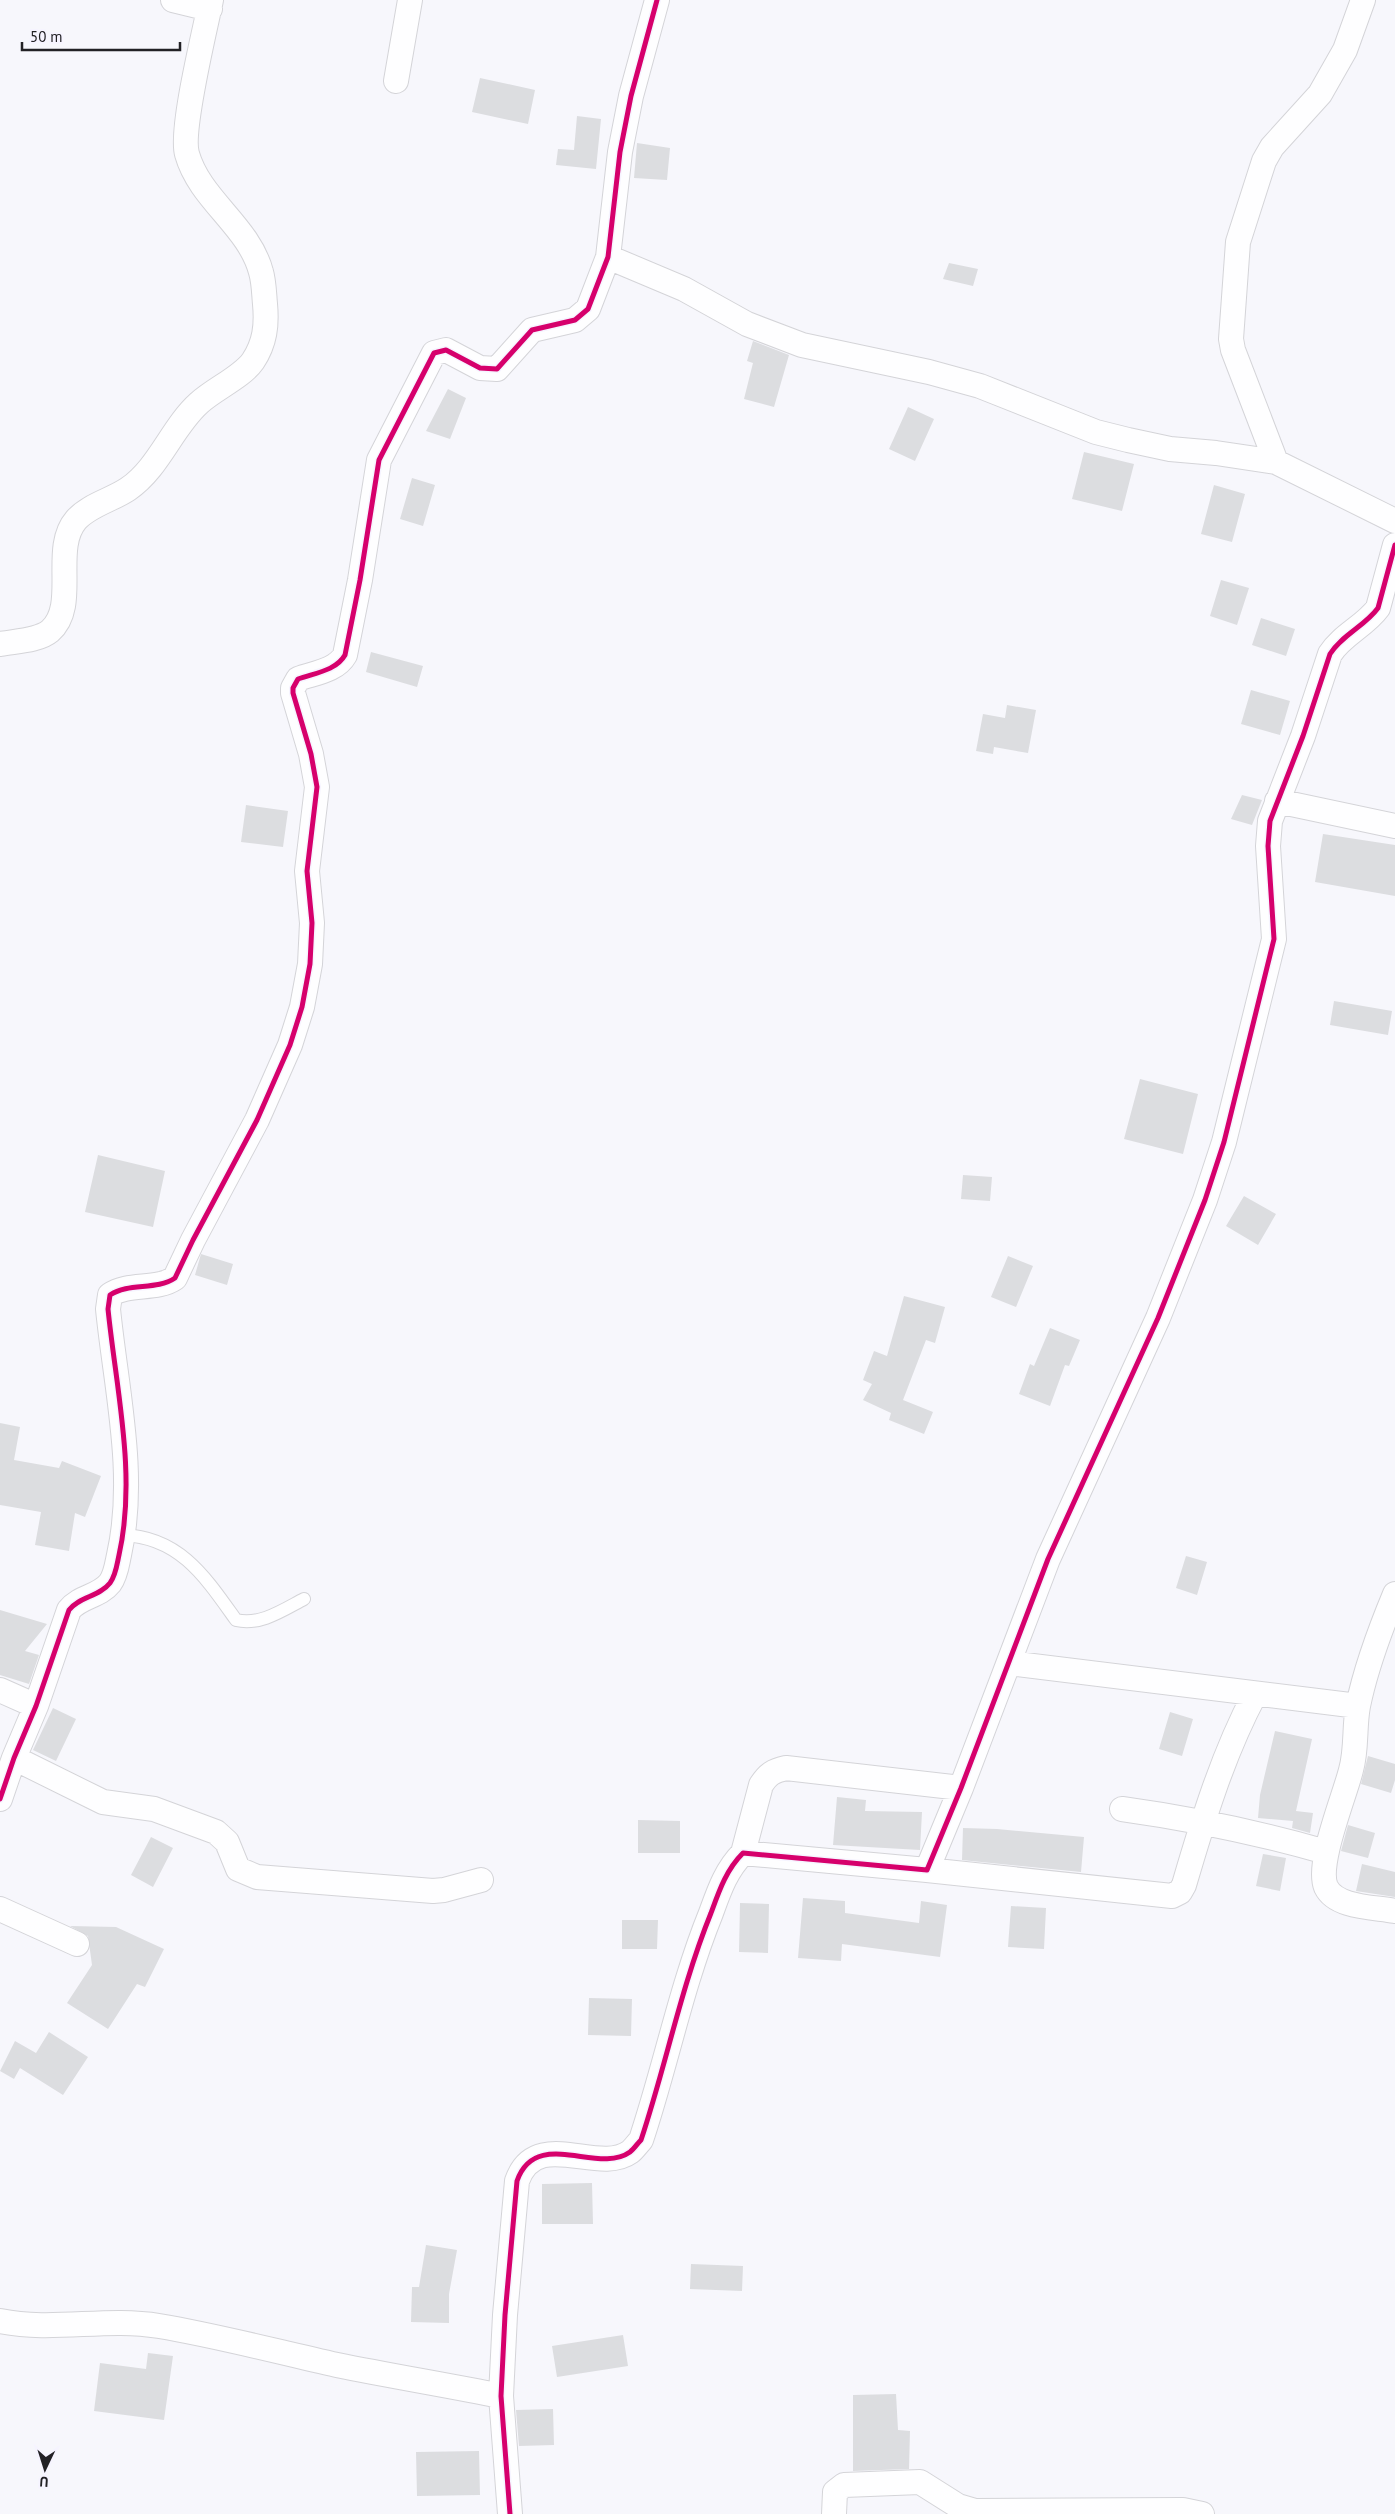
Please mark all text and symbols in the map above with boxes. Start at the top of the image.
scale bar [22,20,180,52]
text: 50 m [30,27,63,46]
north arrow [20,2444,70,2494]
text: U [39,2473,49,2491]

